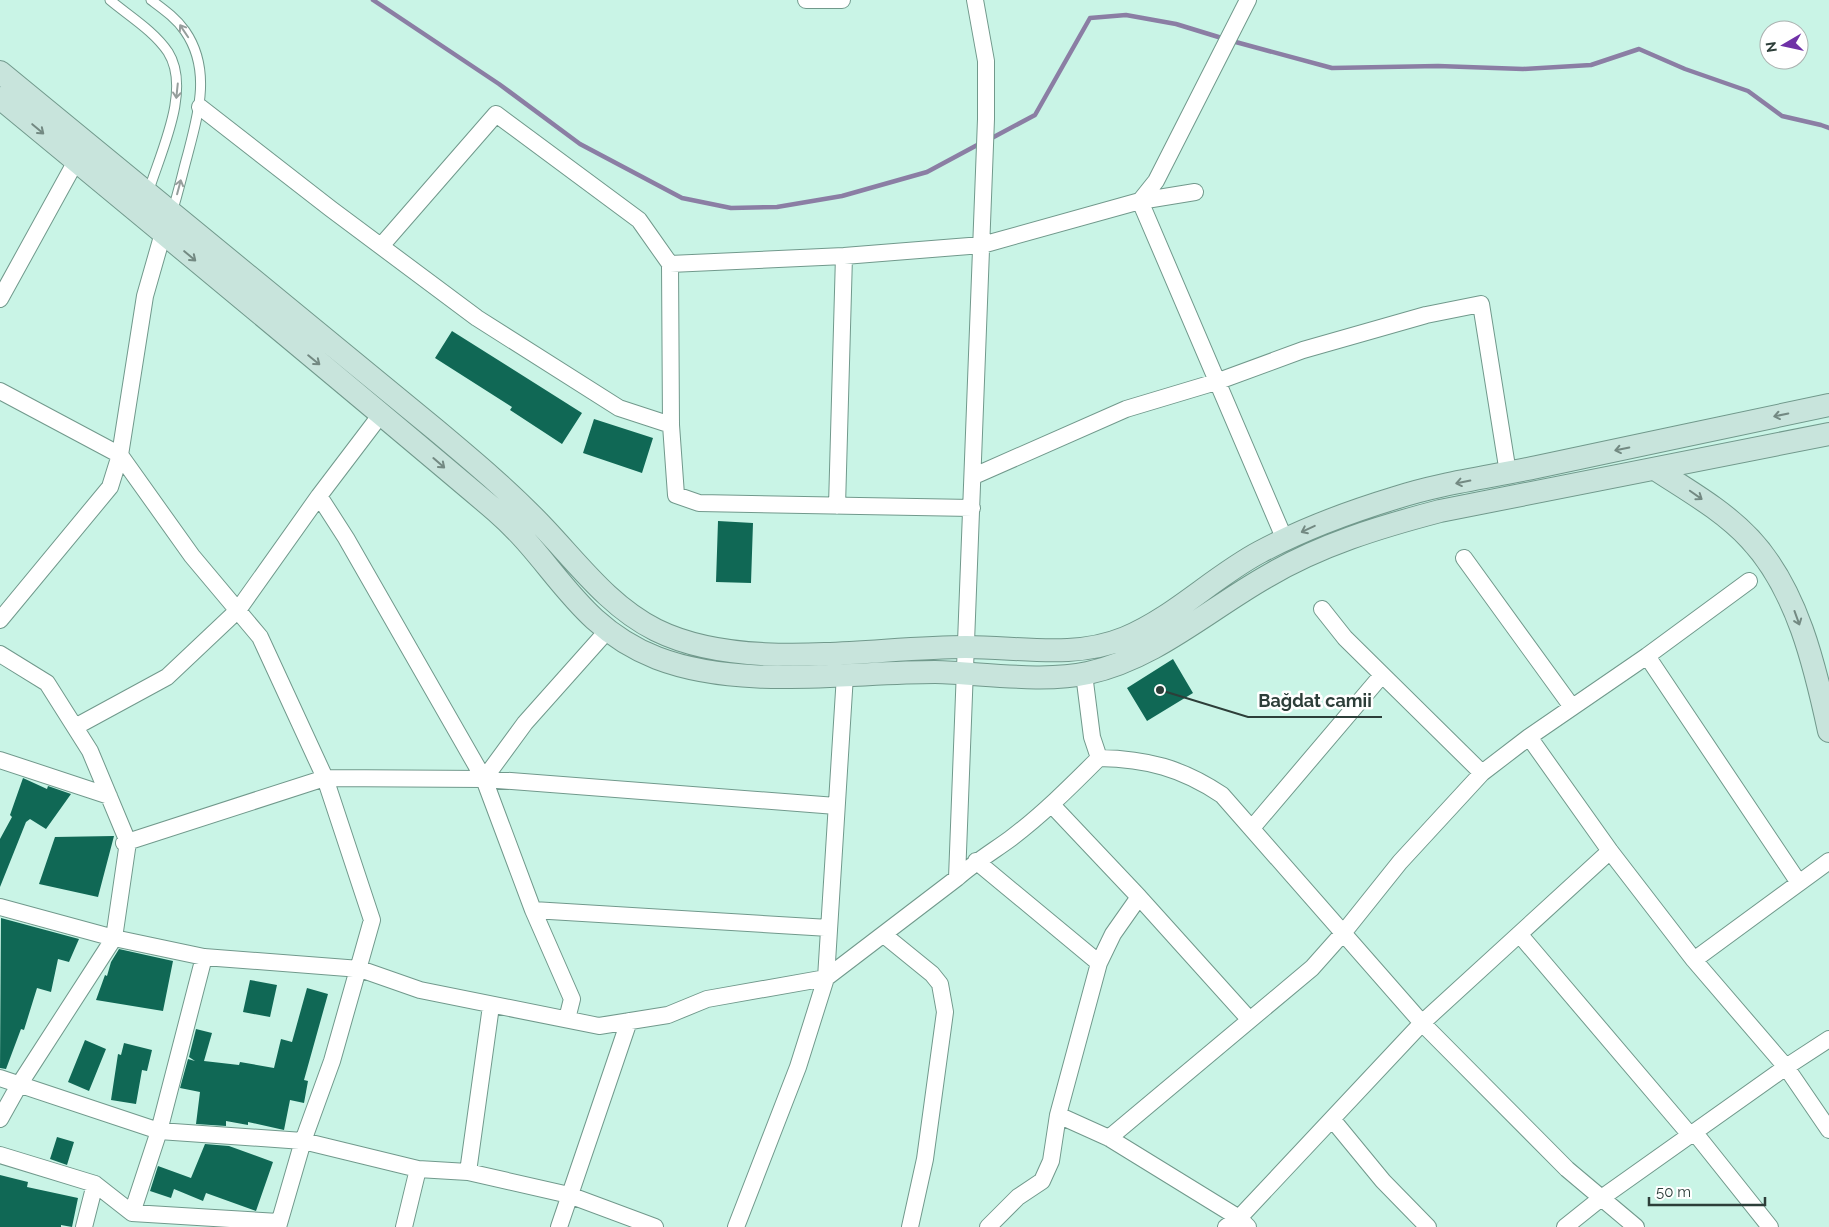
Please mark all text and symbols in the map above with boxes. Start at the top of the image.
north arrow [1759,20,1809,70]
one-way arrow [178,24,189,38]
text: N [1762,41,1780,54]
one-way arrow [172,83,181,99]
one-way arrow [31,124,44,135]
one-way arrow [175,180,184,196]
one-way arrow [183,250,196,261]
one-way arrow [308,354,321,365]
one-way arrow [1774,411,1790,420]
one-way arrow [1615,445,1631,454]
one-way arrow [433,458,446,469]
one-way arrow [1456,478,1472,487]
one-way arrow [1688,490,1702,500]
one-way arrow [1301,525,1316,535]
one-way arrow [1793,610,1802,625]
callout: Bağdat camii [1248,684,1382,717]
text: Bağdat camii [1258,690,1372,711]
scale bar [1649,1174,1765,1206]
text: 50 m [1656,1183,1691,1201]

